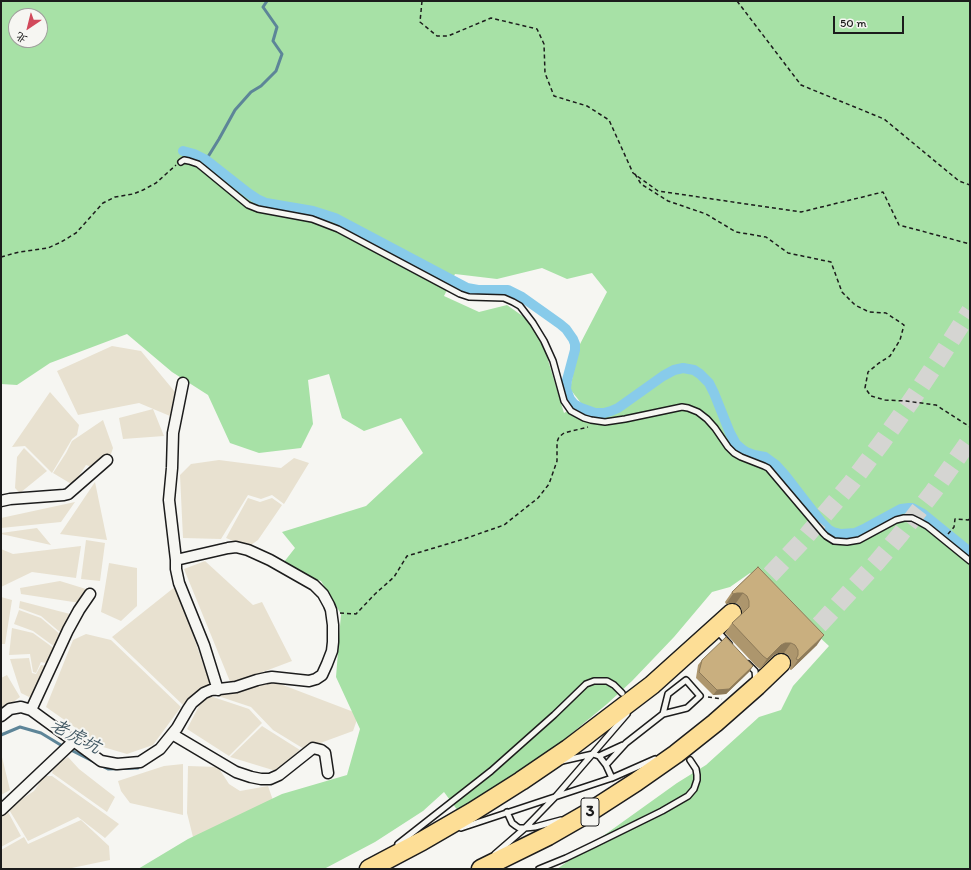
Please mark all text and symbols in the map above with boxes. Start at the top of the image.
north arrow [8,8,48,48]
scale bar [835,8,906,34]
text: 50 m [840,16,866,30]
text: 北 [13,29,30,46]
water label: 老虎坑 [46,715,104,759]
road number: 3 [581,798,599,826]

